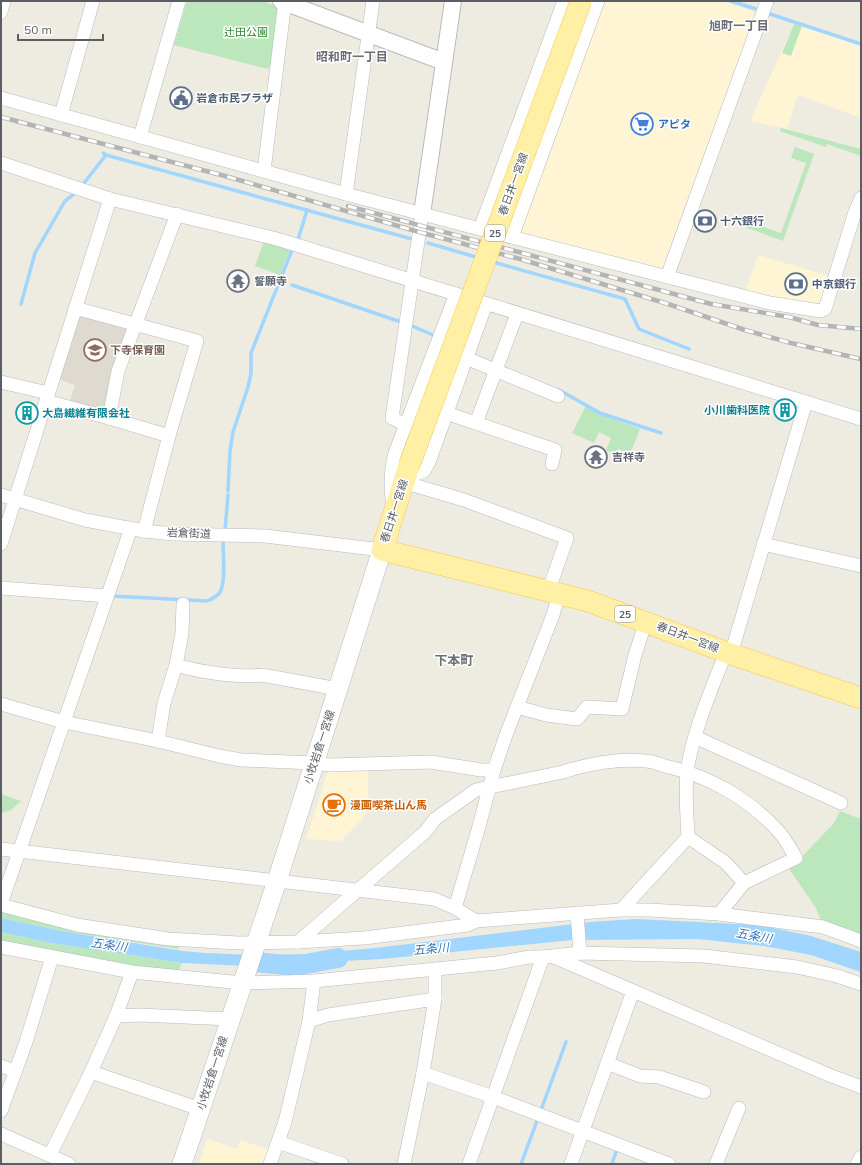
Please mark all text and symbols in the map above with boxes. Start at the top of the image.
scale bar [18,16,103,42]
district label: 旭町一丁目 [709,18,769,33]
text: 50 m [24,22,52,37]
park label: 辻田公園 [224,25,268,39]
district label: 昭和町一丁目 [316,49,388,64]
public building icon: 岩倉市民プラザ [168,85,194,111]
place label: 岩倉市民プラザ [196,91,273,105]
supermarket icon: アピタ [629,111,655,137]
place label: アピタ [658,117,691,131]
street label: 春日井一宮線 [495,151,531,217]
bank icon: 十六銀行 [692,208,718,234]
place label: 十六銀行 [720,214,764,228]
road number: 25 [485,225,505,241]
temple icon: 誓願寺 [225,268,251,294]
bank icon: 中京銀行 [783,271,809,297]
place label: 誓願寺 [254,274,287,288]
place label: 中京銀行 [812,277,856,291]
school or university icon: 下寺保育園 [82,337,108,363]
place label: 下寺保育園 [110,343,165,357]
building icon: 小川歯科医院 [772,397,798,423]
building icon: 大島繊維有限会社 [14,400,40,426]
place label: 小川歯科医院 [704,403,770,417]
place label: 大島繊維有限会社 [42,406,130,420]
temple icon: 吉祥寺 [583,444,609,470]
place label: 吉祥寺 [612,450,645,464]
street label: 春日井一宮線 [377,477,411,545]
street label: 岩倉街道 [167,525,211,541]
road number: 25 [615,606,635,622]
street label: 春日井一宮線 [655,619,721,655]
district label: 下本町 [434,652,474,668]
street label: 小牧岩倉一宮線 [300,708,338,786]
cafe icon: 漫画喫茶山ん馬 [321,792,347,818]
place label: 漫画喫茶山ん馬 [350,798,427,812]
water label: 五条川 [735,925,775,946]
water label: 五条川 [90,935,130,955]
water label: 五条川 [412,939,452,958]
street label: 小牧岩倉一宮線 [193,1034,231,1112]

